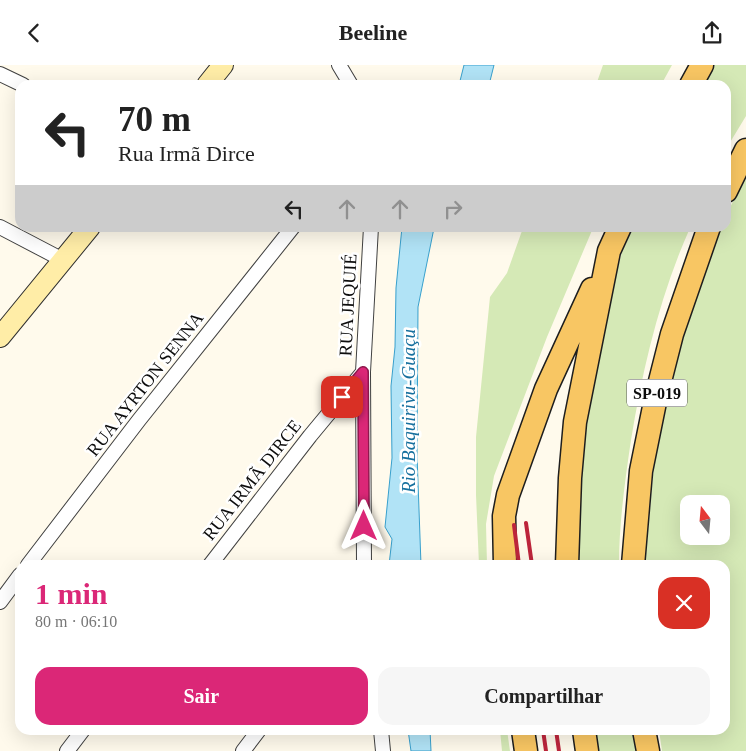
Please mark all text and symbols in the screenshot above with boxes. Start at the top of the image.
icon: back [20,19,48,47]
icon: share [698,19,726,47]
text: Beeline [339,20,407,45]
icon: left [35,100,100,165]
text: 70 m [118,100,191,139]
text: Rua Irmã Dirce [118,141,255,166]
icon: left [280,195,308,223]
icon: ahead [333,195,361,223]
icon: ahead [386,195,414,223]
icon: right [439,195,467,223]
street label: RUA JEQUIÉ [334,253,361,357]
street label: RUA AYRTON SENNA [83,308,207,460]
water label: Rio Baquirivu-Guaçu [398,329,419,494]
pin [321,376,363,418]
road number: SP-019 [627,379,687,407]
icon: arrive [328,383,356,411]
street label: RUA IRMÃ DIRCE [198,415,305,544]
north arrow [680,495,730,545]
map controls [680,495,730,545]
position arrow [337,499,389,551]
text: 1 min [35,577,108,610]
button: close [658,577,710,629]
text: 80 m · 06:10 [35,613,117,630]
button: Sair [35,667,368,725]
button: Compartilhar [378,667,710,725]

